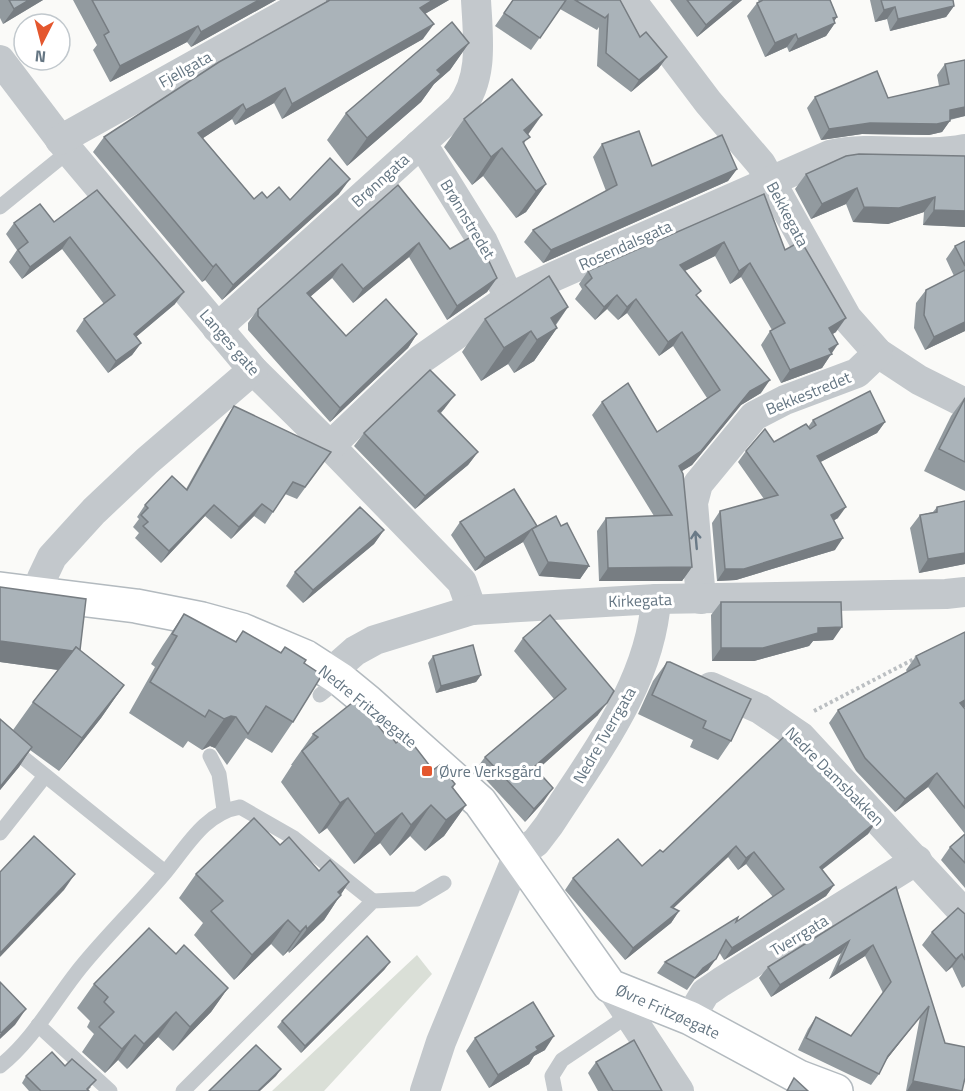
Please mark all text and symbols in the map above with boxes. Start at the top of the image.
north arrow [12,12,72,72]
text: N [34,44,47,69]
street label: Fjellgata [154,45,216,93]
street label: Brønngata [346,147,414,213]
street label: Brønnstredet [435,174,502,264]
street label: Bekkegata [761,177,815,251]
street label: Rosendalsgata [575,214,675,276]
street label: Langes gate [194,303,266,381]
street label: Bekkestredet [762,365,854,421]
one-way arrow [691,531,702,551]
street label: Kirkegata [608,587,672,613]
street label: Nedre Fritzøegate [314,659,422,753]
street label: Nedre Tverrgata [567,682,641,788]
street label: Nedre Damsbakken [780,721,890,831]
place label: Øvre Verksgård [439,759,542,783]
marker: Øvre Verksgård [420,764,434,778]
street label: Tverrgata [765,908,833,962]
street label: Øvre Fritzøegate [612,977,724,1045]

